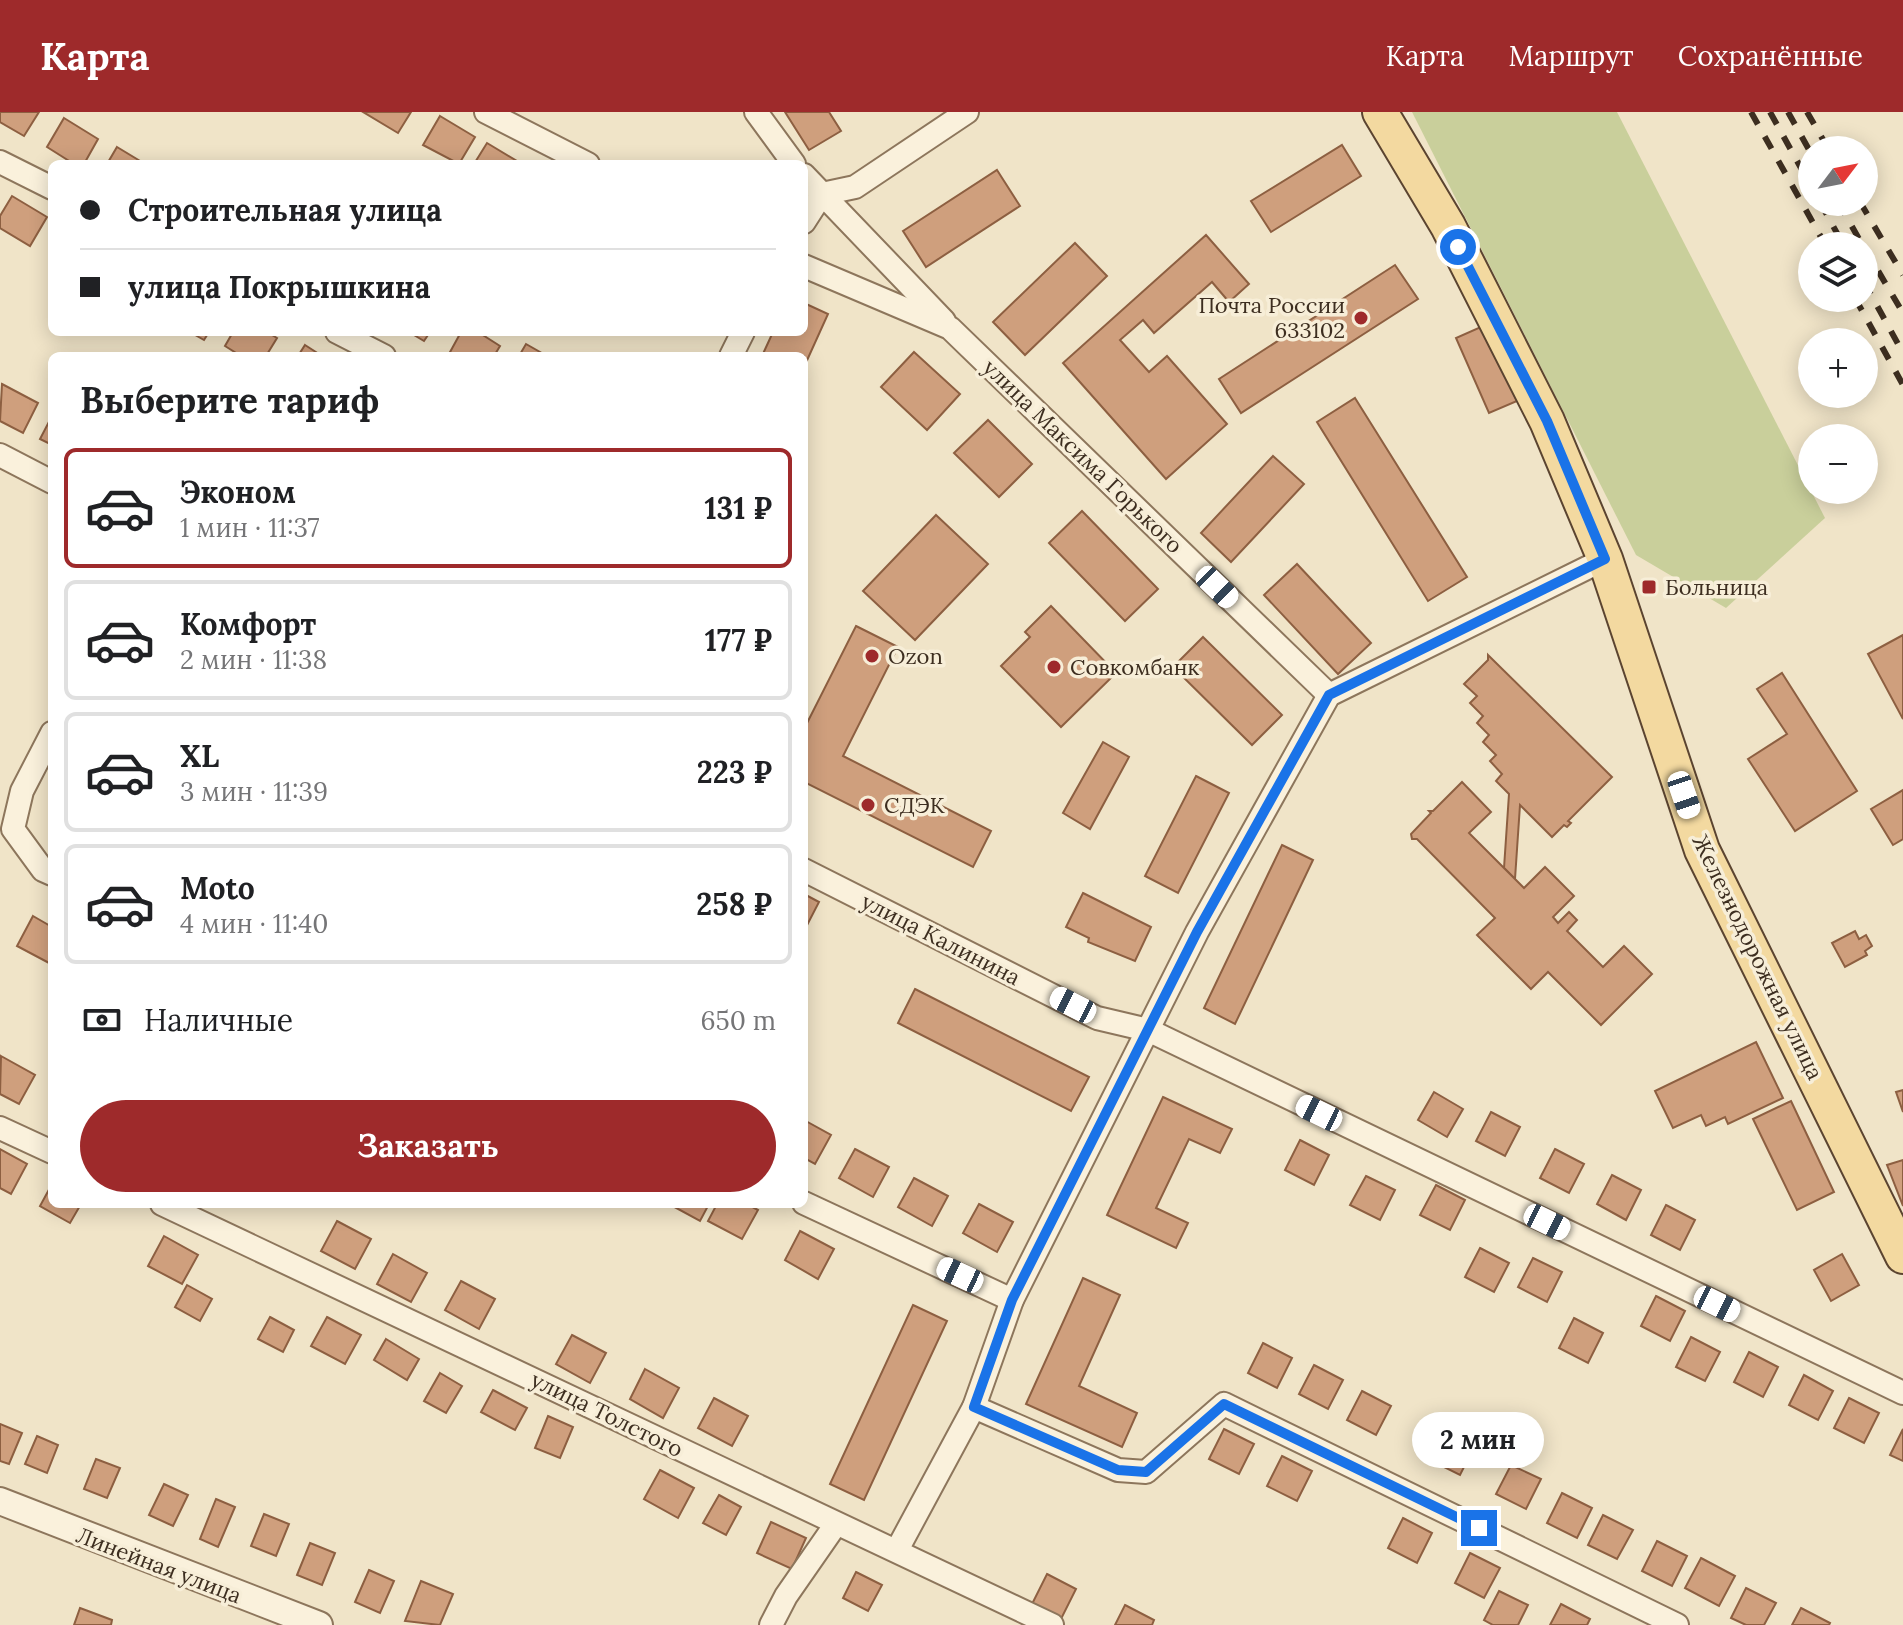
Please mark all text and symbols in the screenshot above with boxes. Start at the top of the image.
text: Карта [40,32,149,80]
text: Карта [1386,38,1464,74]
text: Маршрут [1508,38,1634,74]
text: Сохранённые [1678,38,1863,74]
north arrow [1798,136,1878,216]
map controls [1798,136,1878,504]
text: Строительная улица [128,191,442,229]
route start [1440,229,1476,265]
button: layers [1798,232,1878,312]
text: улица Покрышкина [128,268,430,306]
place label: Почта России 633102 [1198,291,1345,344]
marker: Почта России 633102 [1352,309,1370,327]
button: + [1798,328,1878,408]
street label: улица Максима Горького [977,353,1189,559]
text: Выберите тариф [80,377,379,423]
button: − [1798,424,1878,504]
icon: car [84,472,156,544]
text: Эконом [180,473,296,511]
text: 131 ₽ [704,489,772,527]
text: 1 мин · 11:37 [180,511,319,544]
car [1191,562,1243,612]
place label: Больница [1665,573,1768,601]
marker: Больница [1640,578,1658,596]
icon: car [84,604,156,676]
text: Комфорт [180,605,316,643]
text: 177 ₽ [705,621,772,659]
place label: Ozon [888,642,943,670]
text: 2 мин · 11:38 [180,643,327,676]
marker: Ozon [863,647,881,665]
place label: Совкомбанк [1070,653,1199,681]
marker: Совкомбанк [1045,658,1063,676]
icon: car [84,736,156,808]
text: XL [180,737,219,775]
text: 223 ₽ [697,753,772,791]
car [1665,768,1703,822]
text: 3 мин · 11:39 [180,775,328,808]
place label: СДЭК [884,791,945,819]
marker: СДЭК [859,796,877,814]
street label: Железнодорожная улица [1686,830,1830,1084]
icon: car [84,868,156,940]
text: Moto [180,869,255,907]
text: 258 ₽ [696,885,772,923]
street label: улица Калинина [857,887,1025,991]
text: 4 мин · 11:40 [180,907,328,940]
car [1046,983,1100,1027]
icon: cash [80,998,124,1042]
text: Наличные [144,1001,293,1039]
text: 650 m [701,1004,776,1037]
car [1292,1092,1346,1134]
button: Заказать [80,1100,776,1192]
car [1520,1201,1574,1243]
car [933,1254,987,1296]
car [1690,1283,1744,1325]
street label: улица Толстого [526,1365,688,1463]
callout: 2 мин [1413,1412,1545,1468]
text: 2 мин [1440,1423,1516,1456]
route end [1461,1510,1497,1546]
street label: Линейная улица [73,1521,245,1609]

